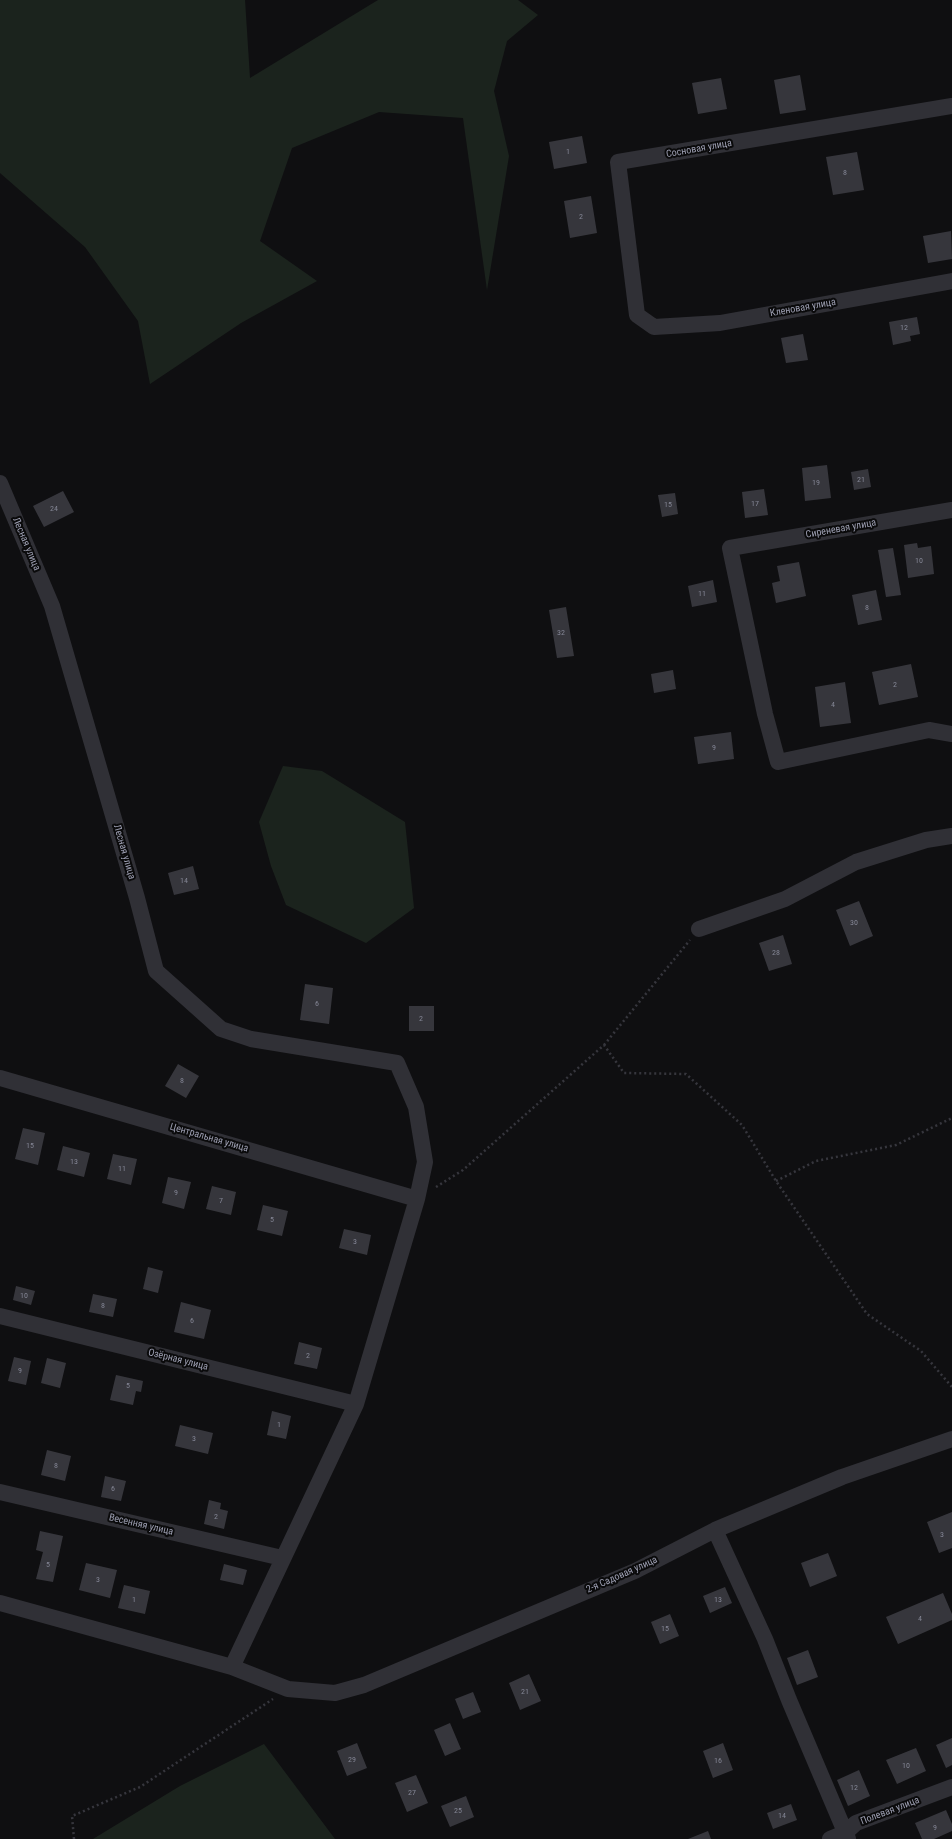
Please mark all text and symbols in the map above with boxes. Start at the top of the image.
street label: Сосновая улица [665,137,733,161]
house number: 1 [566,147,570,157]
house number: 8 [843,168,847,178]
house number: 2 [579,212,583,222]
street label: Кленовая улица [769,296,837,320]
house number: 12 [900,323,908,333]
house number: 21 [857,475,865,485]
house number: 19 [812,478,820,488]
house number: 17 [751,499,759,509]
house number: 15 [664,500,672,510]
house number: 24 [50,504,58,514]
street label: Лесная улица [9,516,43,572]
street label: Сиреневая улица [805,517,877,541]
house number: 10 [915,556,923,566]
house number: 11 [698,589,706,599]
house number: 8 [865,603,869,613]
house number: 32 [557,628,565,638]
house number: 2 [893,680,897,690]
house number: 4 [831,700,835,710]
house number: 9 [712,743,716,753]
street label: Лесная улица [110,823,138,881]
house number: 14 [180,876,188,886]
house number: 30 [850,918,858,928]
house number: 28 [772,948,780,958]
house number: 6 [315,999,319,1009]
house number: 2 [419,1014,423,1024]
house number: 8 [180,1076,184,1086]
street label: Центральная улица [168,1121,250,1155]
house number: 15 [26,1141,34,1151]
house number: 13 [70,1157,78,1167]
house number: 11 [118,1164,126,1174]
house number: 9 [174,1188,178,1198]
house number: 7 [219,1196,223,1206]
house number: 5 [270,1215,274,1225]
house number: 3 [353,1237,357,1247]
house number: 10 [20,1291,28,1301]
house number: 8 [101,1301,105,1311]
house number: 6 [190,1316,194,1326]
street label: Озёрная улица [147,1347,209,1373]
house number: 2 [306,1351,310,1361]
house number: 9 [18,1366,22,1376]
house number: 5 [126,1381,130,1391]
house number: 1 [277,1420,281,1430]
house number: 3 [192,1434,196,1444]
house number: 8 [54,1461,58,1471]
house number: 6 [111,1484,115,1494]
street label: Весенняя улица [108,1512,174,1538]
house number: 2 [214,1512,218,1522]
house number: 3 [940,1530,944,1540]
street label: 2-я Садовая улица [585,1554,659,1596]
house number: 5 [46,1560,50,1570]
house number: 3 [96,1575,100,1585]
house number: 1 [132,1595,136,1605]
house number: 13 [714,1595,722,1605]
house number: 4 [918,1614,922,1624]
house number: 15 [661,1624,669,1634]
house number: 21 [521,1687,529,1697]
house number: 29 [348,1755,356,1765]
house number: 16 [714,1756,722,1766]
house number: 10 [902,1761,910,1771]
house number: 12 [850,1783,858,1793]
house number: 27 [408,1788,416,1798]
street label: Полевая улица [859,1794,921,1828]
house number: 25 [454,1806,462,1816]
house number: 14 [778,1811,786,1821]
house number: 9 [933,1823,937,1833]

